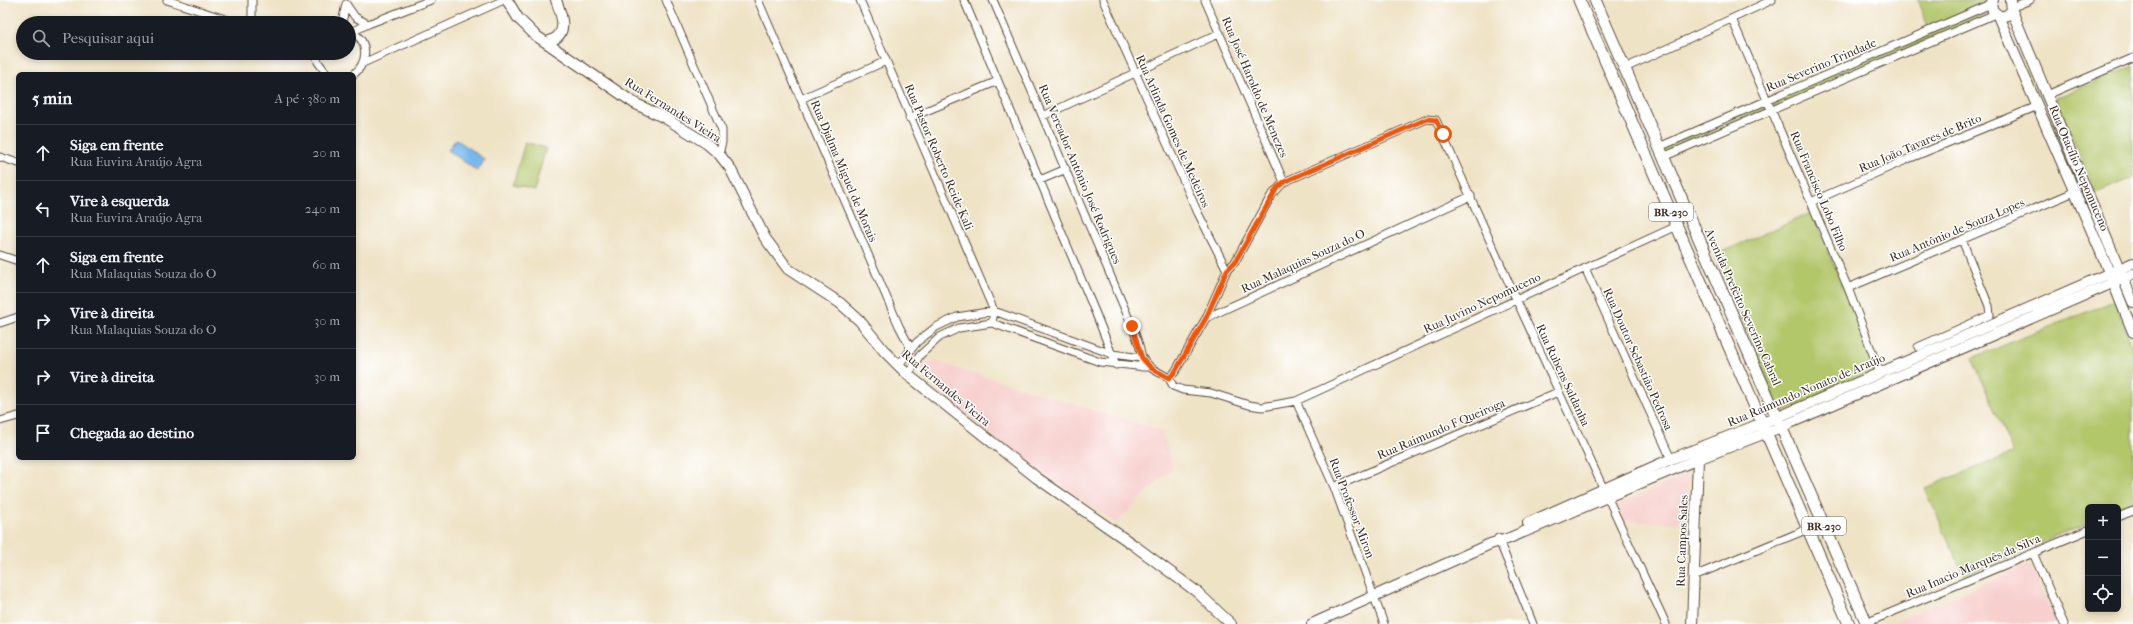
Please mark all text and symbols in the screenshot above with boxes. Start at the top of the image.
street label: Rua José Haroldo de Menezes [1219,15,1291,160]
search box [16,16,356,60]
icon: search [30,27,52,49]
text: Pesquisar aqui [62,29,154,47]
street label: Rua Severino Trindade [1764,35,1878,95]
street label: Rua Arlinda Gomes de Medeiros [1133,53,1213,210]
street label: Rua Fernandes Vieira [622,75,724,146]
street label: Rua Pastor Roberto Reide Kali [902,82,976,233]
street label: Rua Vereador Antônio José Rodrigues [1036,82,1125,267]
text: 5 min [32,88,72,108]
text: A pé · 380 m [274,91,340,106]
street label: Rua Djalma Miguel de Morais [808,98,881,245]
street label: Rua Otacílio Nepomuceno [2046,103,2112,233]
street label: Rua João Tavares de Brito [1857,111,1983,175]
route start [1434,125,1452,143]
street label: Rua Francisco Lobo Filho [1787,129,1851,253]
text: Siga em frente [70,136,163,154]
icon: ahead [32,142,54,164]
text: 20 m [313,145,340,160]
text: Rua Euvira Araújo Agra [70,154,202,169]
text: Vire à esquerda [70,192,169,210]
street label: Rua Antônio de Souza Lopes [1887,195,2027,265]
icon: left [32,198,54,220]
text: 240 m [305,201,340,216]
road number: BR-230 [1649,203,1693,221]
text: Rua Euvira Araújo Agra [70,210,202,225]
street label: Avenida Prefeito Severino Cabral [1702,225,1784,388]
street label: Rua Malaquias Souza do O [1239,226,1367,296]
text: Siga em frente [70,248,163,266]
icon: ahead [32,254,54,276]
text: 60 m [312,257,340,272]
text: Rua Malaquias Souza do O [70,266,216,281]
street label: Rua Juvino Nepomuceno [1421,270,1543,336]
street label: Rua Doutor Sebastião Pedrosa [1600,286,1676,433]
text: Vire à direita [70,304,154,322]
icon: right [32,310,54,332]
text: 30 m [314,313,340,328]
route end [1123,317,1141,335]
text: Rua Malaquias Souza do O [70,322,216,337]
street label: Rua Rubens Saldanha [1533,322,1593,429]
street label: Rua Fernandes Vieira [899,347,993,429]
street label: Rua Raimundo Nonato de Araújo [1725,350,1887,430]
icon: right [32,366,54,388]
text: Vire à direita [70,368,154,386]
text: 30 m [314,369,340,384]
street label: Rua Raimundo F Queiroga [1375,395,1508,462]
icon: arrive [32,422,54,444]
text: Chegada ao destino [70,424,194,442]
street label: Rua Professor Miron [1326,456,1378,560]
street label: Rua Campos Sales [1673,494,1691,587]
map controls [2085,504,2121,612]
button: + [2085,504,2121,540]
road number: BR-230 [1802,517,1846,535]
street label: Rua Inacio Marquês da Silva [1904,531,2043,601]
button: − [2085,540,2121,576]
button: locate [2085,576,2121,612]

